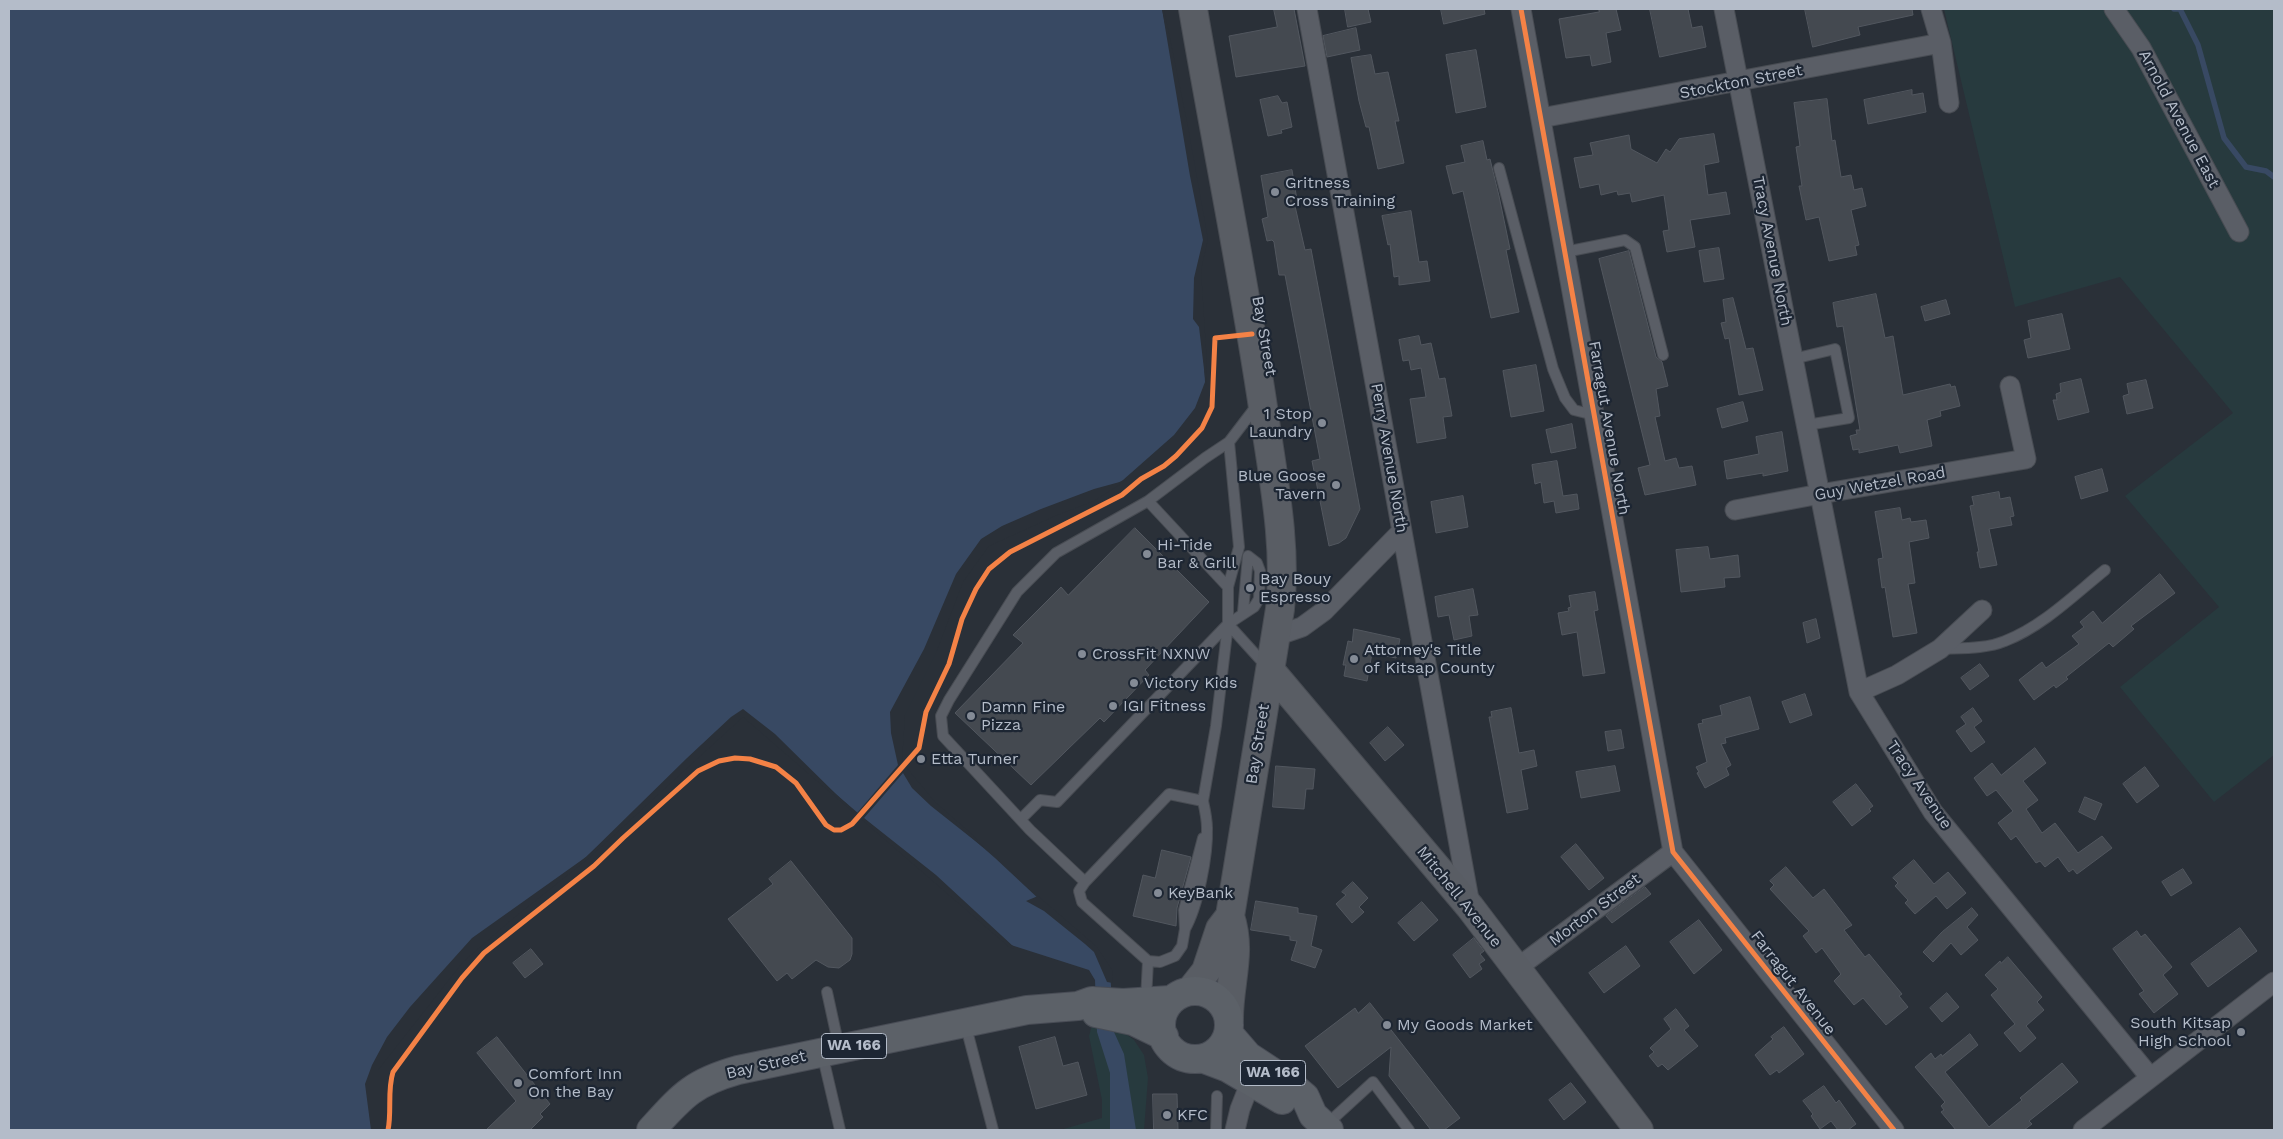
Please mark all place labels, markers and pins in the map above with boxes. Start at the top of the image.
place label: Gritness Cross Training [1285,173,1395,211]
marker: Gritness Cross Training [1269,186,1281,198]
place label: 1 Stop Laundry [1249,404,1312,442]
marker: 1 Stop Laundry [1316,417,1328,429]
place label: Blue Goose Tavern [1238,466,1326,504]
marker: Blue Goose Tavern [1330,479,1342,491]
place label: Hi-Tide Bar & Grill [1157,535,1236,573]
marker: Hi-Tide Bar & Grill [1141,548,1153,560]
place label: Bay Bouy Espresso [1260,569,1331,607]
marker: Bay Bouy Espresso [1244,582,1256,594]
place label: Attorney's Title of Kitsap County [1364,640,1495,678]
place label: CrossFit NXNW [1092,644,1210,664]
marker: CrossFit NXNW [1076,648,1088,660]
marker: Attorney's Title of Kitsap County [1348,653,1360,665]
place label: Victory Kids [1144,673,1237,693]
marker: Victory Kids [1128,677,1140,689]
place label: IGI Fitness [1123,696,1206,716]
place label: Damn Fine Pizza [981,697,1065,735]
marker: IGI Fitness [1107,700,1119,712]
marker: Damn Fine Pizza [965,710,977,722]
place label: Etta Turner [931,749,1018,769]
marker: Etta Turner [915,753,927,765]
place label: KeyBank [1168,883,1233,903]
marker: KeyBank [1152,887,1164,899]
place label: South Kitsap High School [2130,1013,2231,1051]
place label: My Goods Market [1397,1015,1533,1035]
marker: My Goods Market [1381,1019,1393,1031]
marker: South Kitsap High School [2235,1026,2247,1038]
place label: Comfort Inn On the Bay [528,1064,622,1102]
marker: Comfort Inn On the Bay [512,1077,524,1089]
place label: KFC [1177,1105,1208,1125]
marker: KFC [1161,1109,1173,1121]

